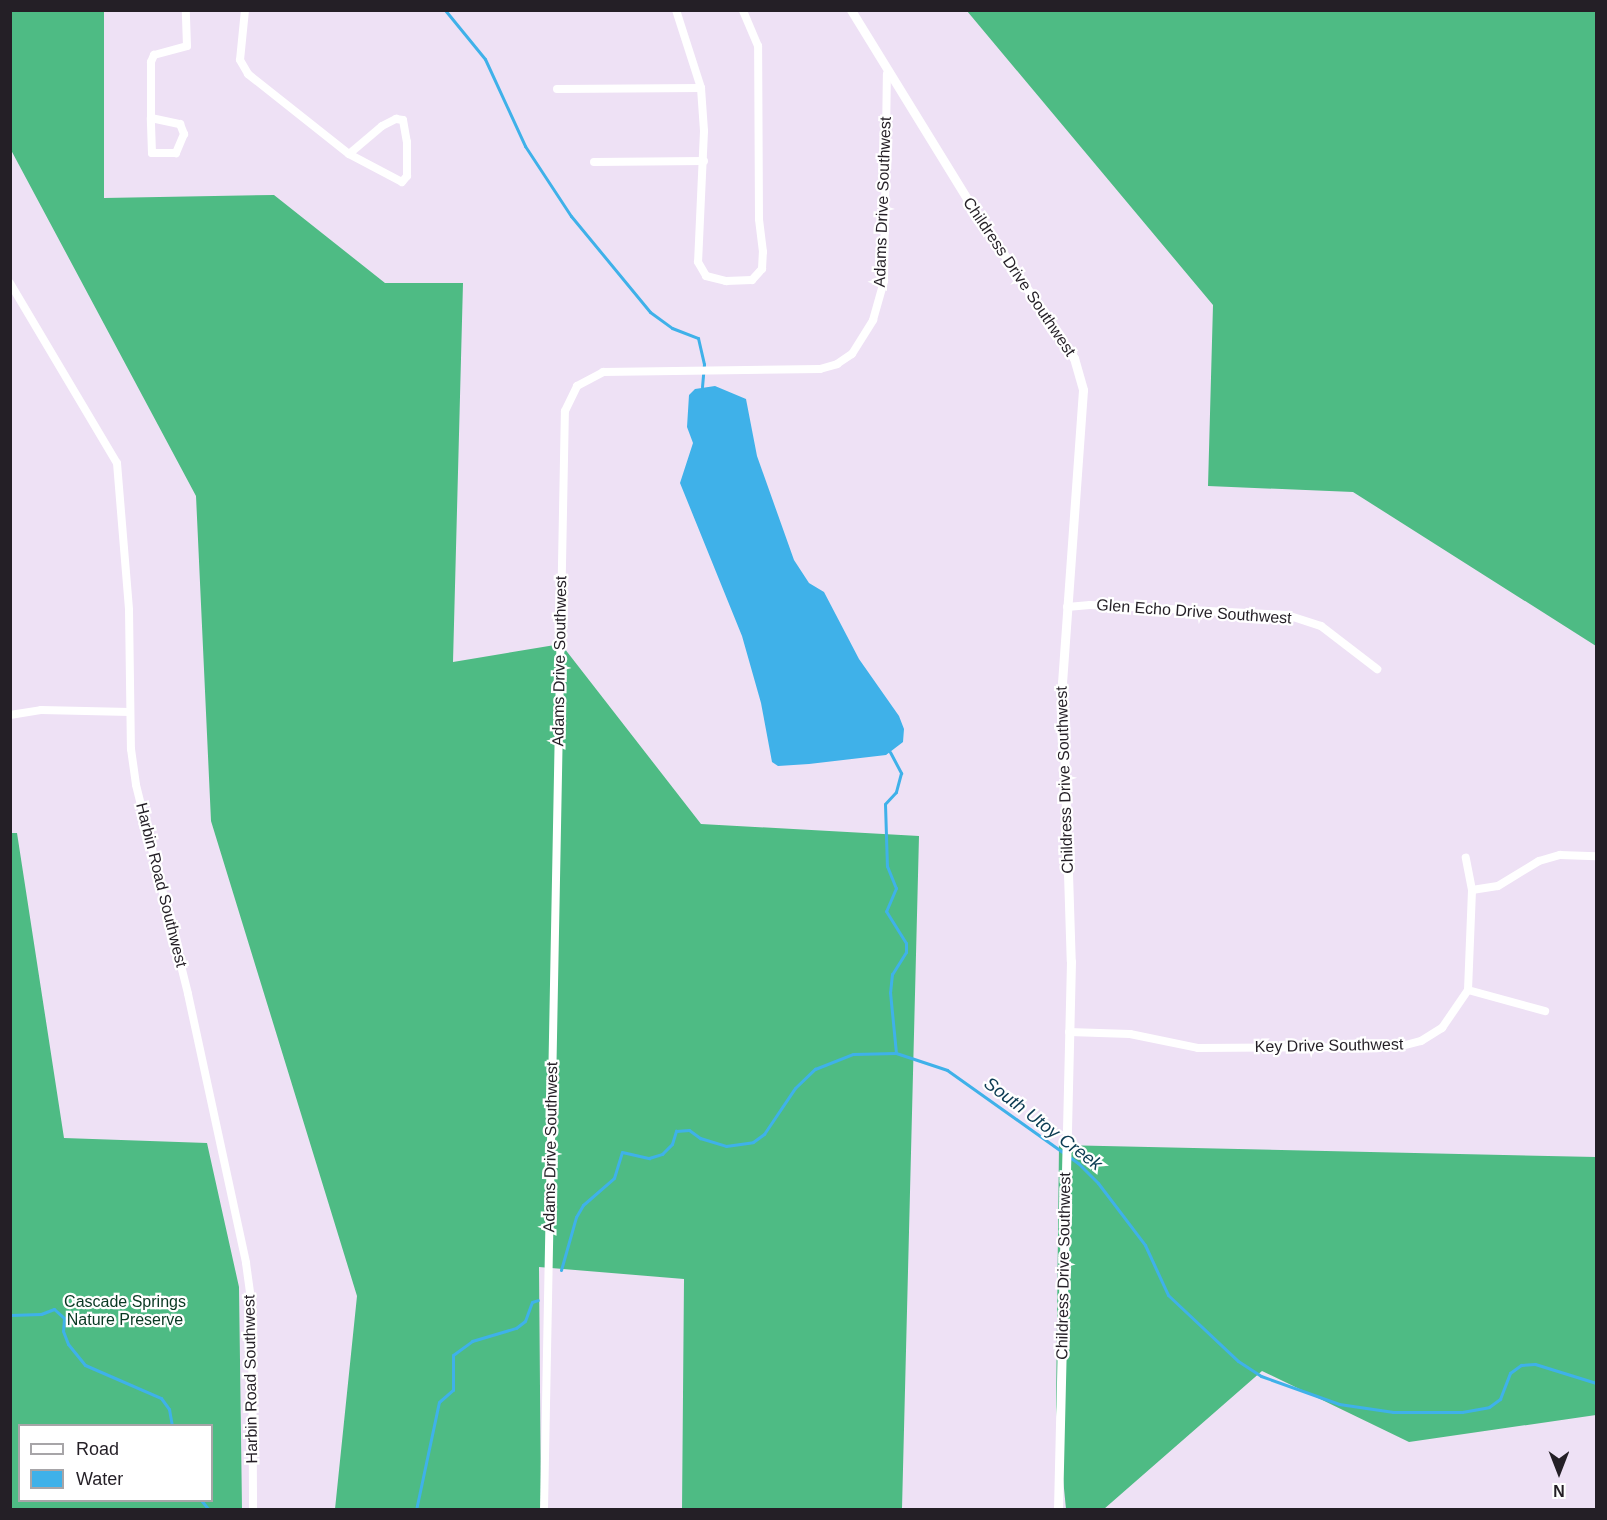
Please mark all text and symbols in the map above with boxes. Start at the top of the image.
street label: Adams Drive Southwest [870,116,896,288]
street label: Childress Drive Southwest [959,194,1079,360]
street label: Adams Drive Southwest [549,575,571,747]
street label: Glen Echo Drive Southwest [1096,596,1292,628]
street label: Childress Drive Southwest [1052,686,1078,874]
street label: Harbin Road Southwest [131,801,191,969]
street label: Key Drive Southwest [1255,1035,1403,1057]
street label: Adams Drive Southwest [540,1061,562,1233]
water label: South Utoy Creek [980,1073,1106,1175]
street label: Childress Drive Southwest [1053,1172,1075,1360]
park label: Cascade Springs Nature Preserve [64,1292,186,1330]
street label: Harbin Road Southwest [240,1294,262,1464]
legend [18,1424,213,1502]
text: Road [76,1439,119,1459]
north arrow [1529,1442,1589,1502]
text: Water [76,1469,123,1489]
text: N [1553,1482,1565,1499]

